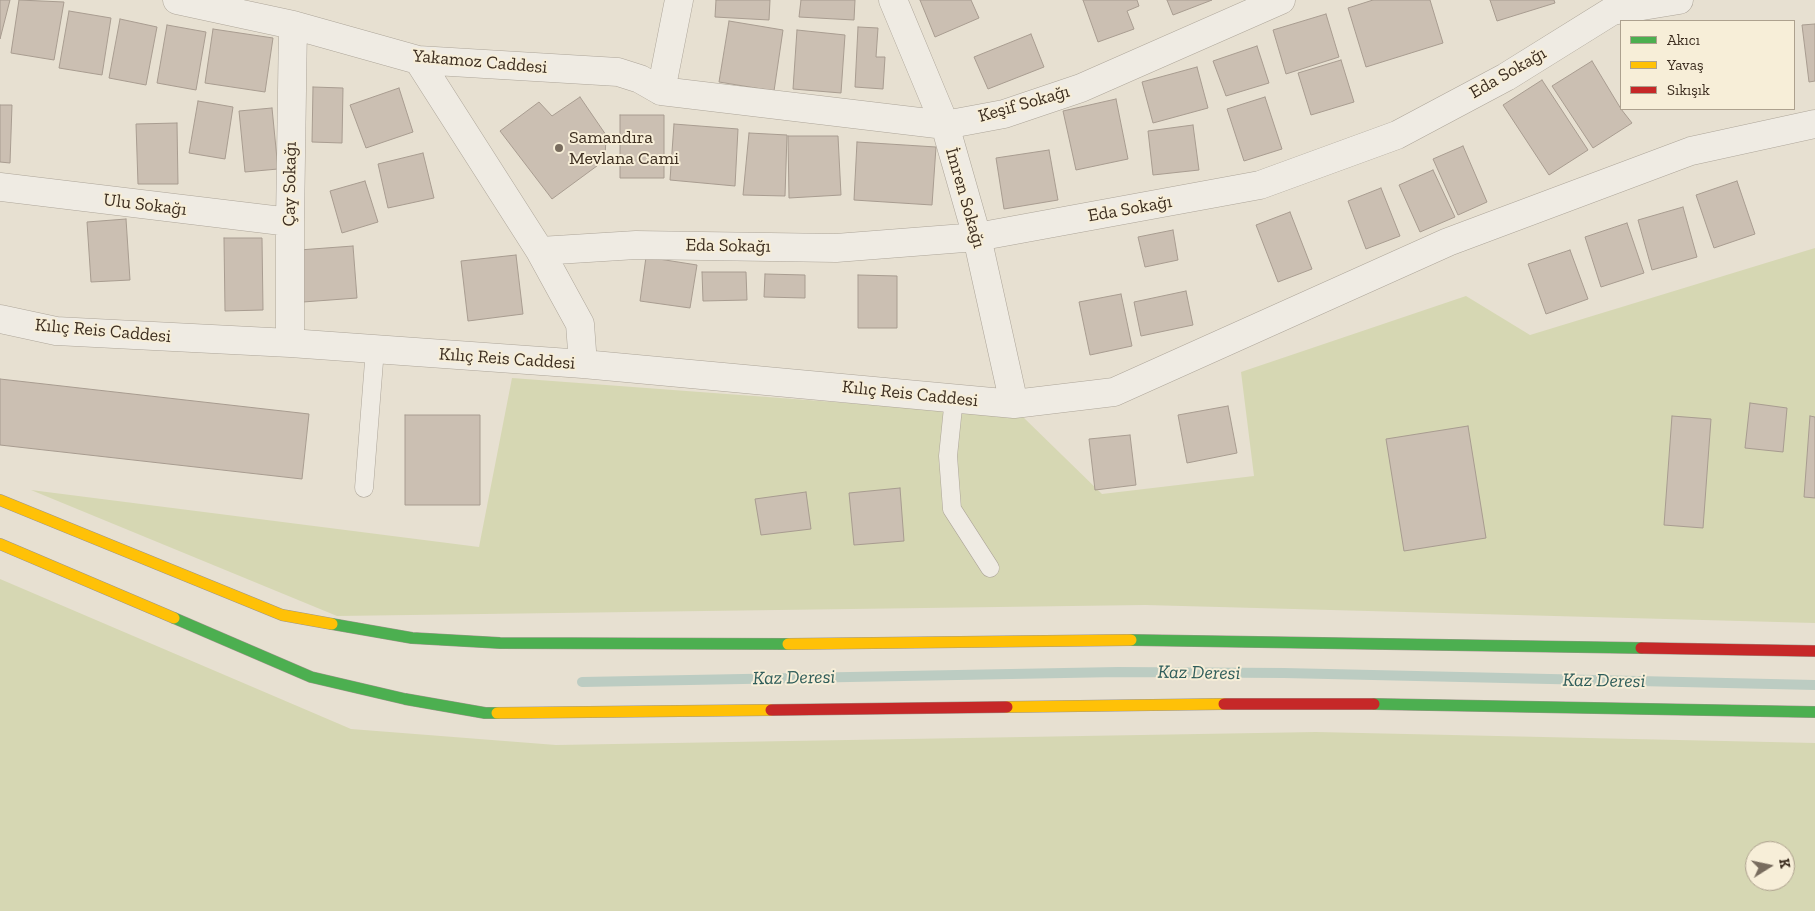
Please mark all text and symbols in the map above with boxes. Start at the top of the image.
legend [1620,20,1795,110]
text: Akıcı [1667,31,1700,49]
street label: Eda Sokağı [1466,42,1550,104]
street label: Yakamoz Caddesi [412,45,548,79]
text: Yavaş [1667,56,1704,74]
street label: Keşif Sokağı [976,81,1072,127]
text: Sıkışık [1667,81,1710,99]
place label: Samandıra Mevlana Cami [569,127,679,170]
street label: Çay Sokağı [278,141,302,227]
marker: Samandıra Mevlana Cami [553,142,565,154]
street label: İmren Sokağı [940,145,990,251]
street label: Ulu Sokağı [102,189,188,221]
street label: Eda Sokağı [1086,191,1174,227]
street label: Eda Sokağı [685,234,771,258]
street label: Kılıç Reis Caddesi [34,314,172,348]
street label: Kılıç Reis Caddesi [438,343,576,375]
street label: Kılıç Reis Caddesi [841,376,979,412]
water label: Kaz Deresi [1157,661,1241,685]
water label: Kaz Deresi [752,666,836,690]
water label: Kaz Deresi [1562,669,1646,693]
north arrow [1745,841,1795,891]
text: K [1775,857,1793,870]

